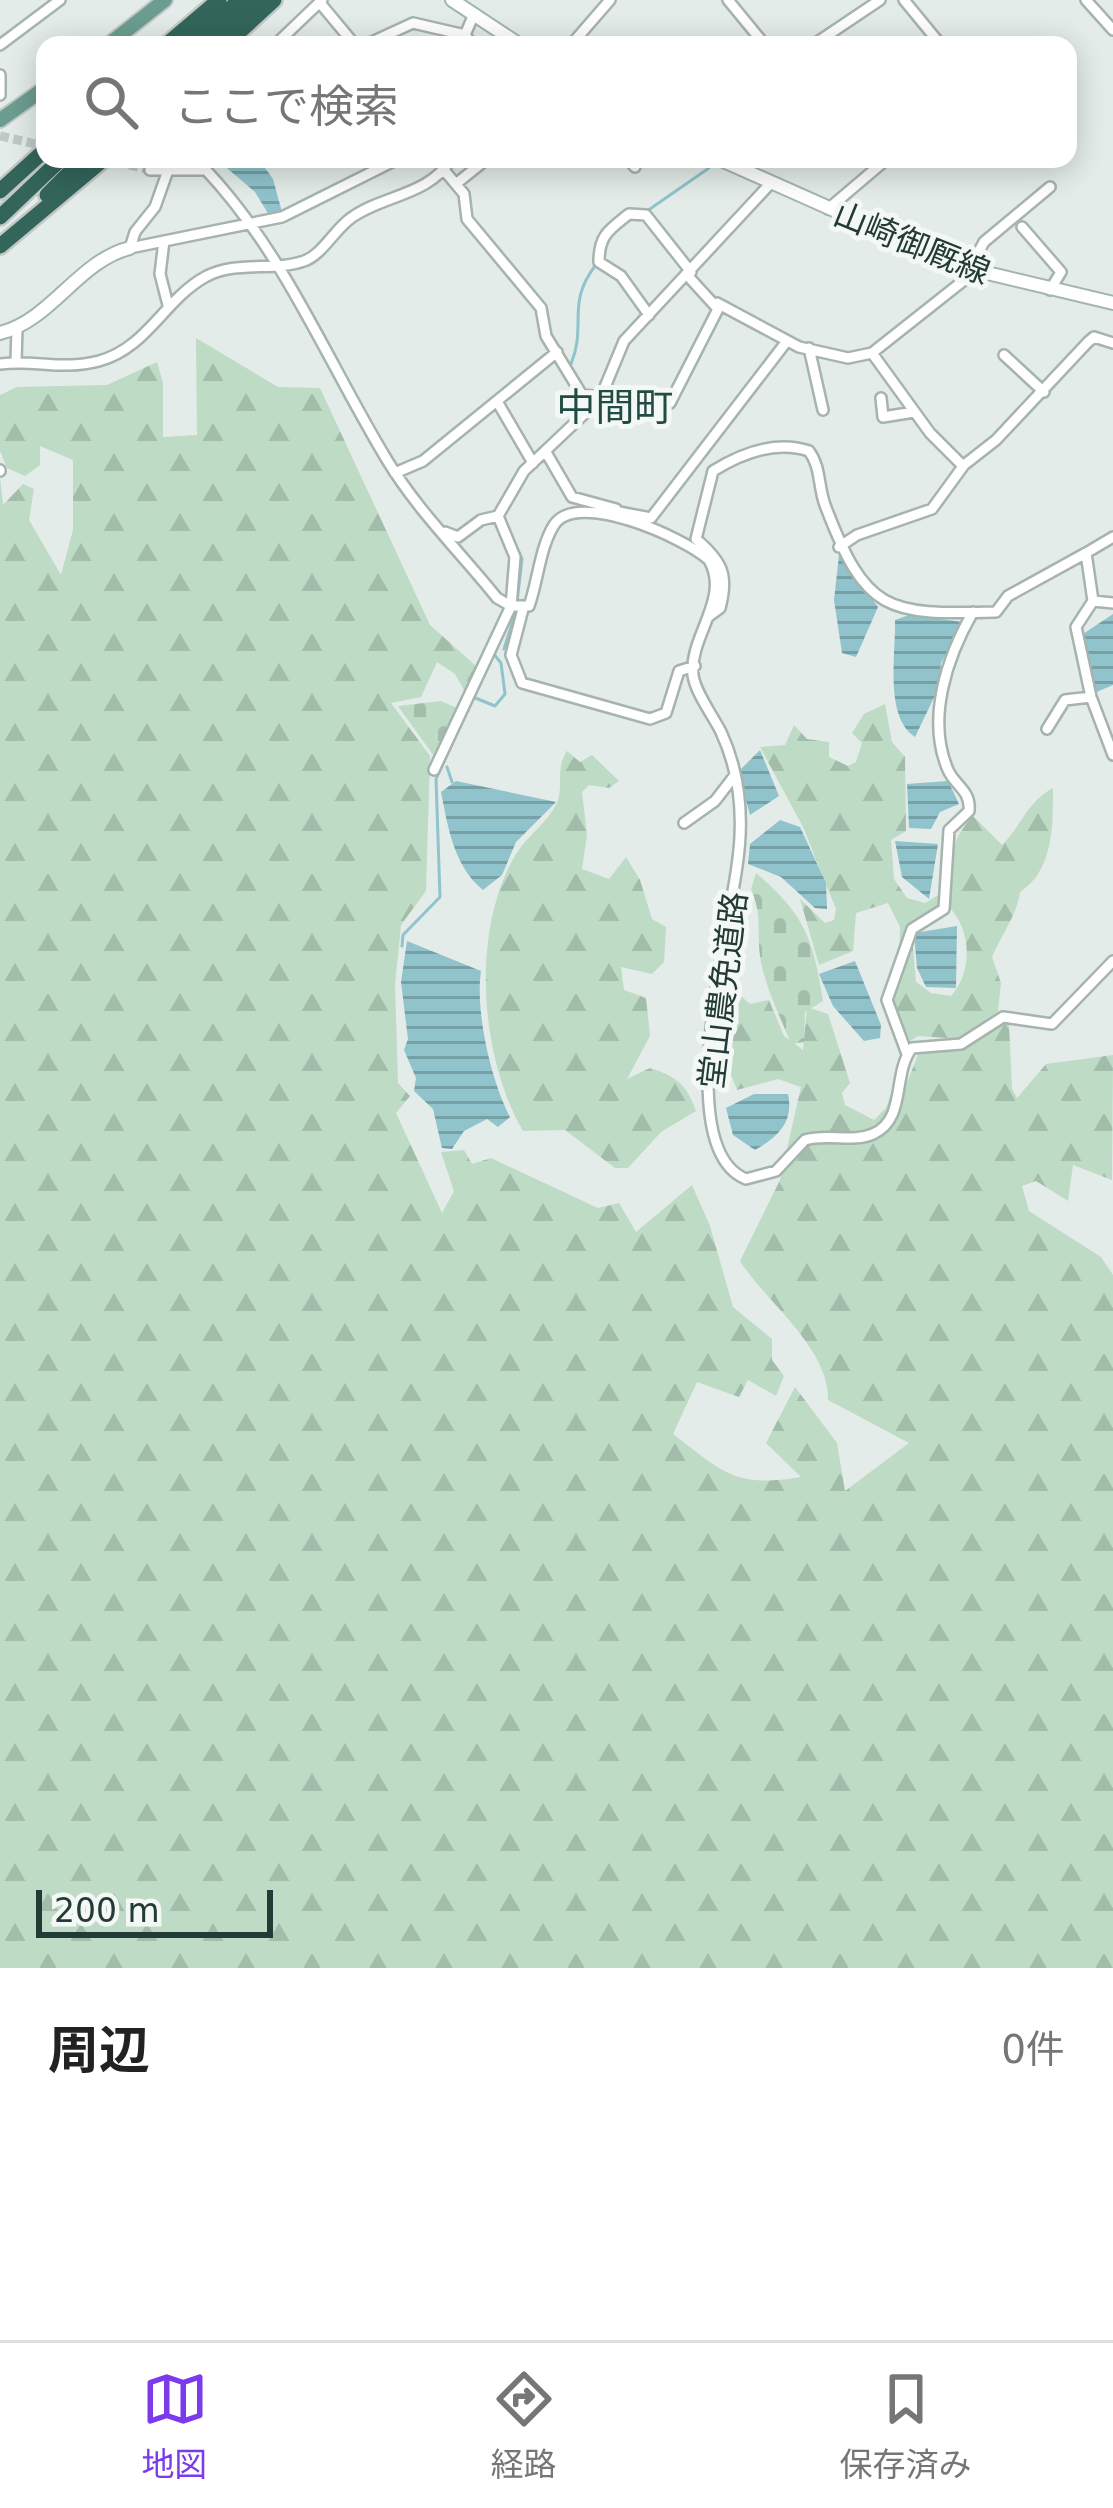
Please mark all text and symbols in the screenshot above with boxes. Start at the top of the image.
search box [36,36,1077,168]
icon: search [78,69,144,135]
text: ここで検索 [174,80,399,133]
street label: 山崎御厩線 [828,194,996,292]
district label: 中間町 [556,385,674,430]
street label: 堂山農免道路 [692,889,754,1091]
scale bar [36,1884,273,1937]
text: 200 m [54,1891,160,1930]
text: 周辺 [48,2021,150,2080]
text: 0件 [1001,2027,1065,2072]
tab: 地図 [142,2366,208,2486]
tab: 経路 [491,2366,557,2486]
tab: 保存済み [840,2366,972,2486]

